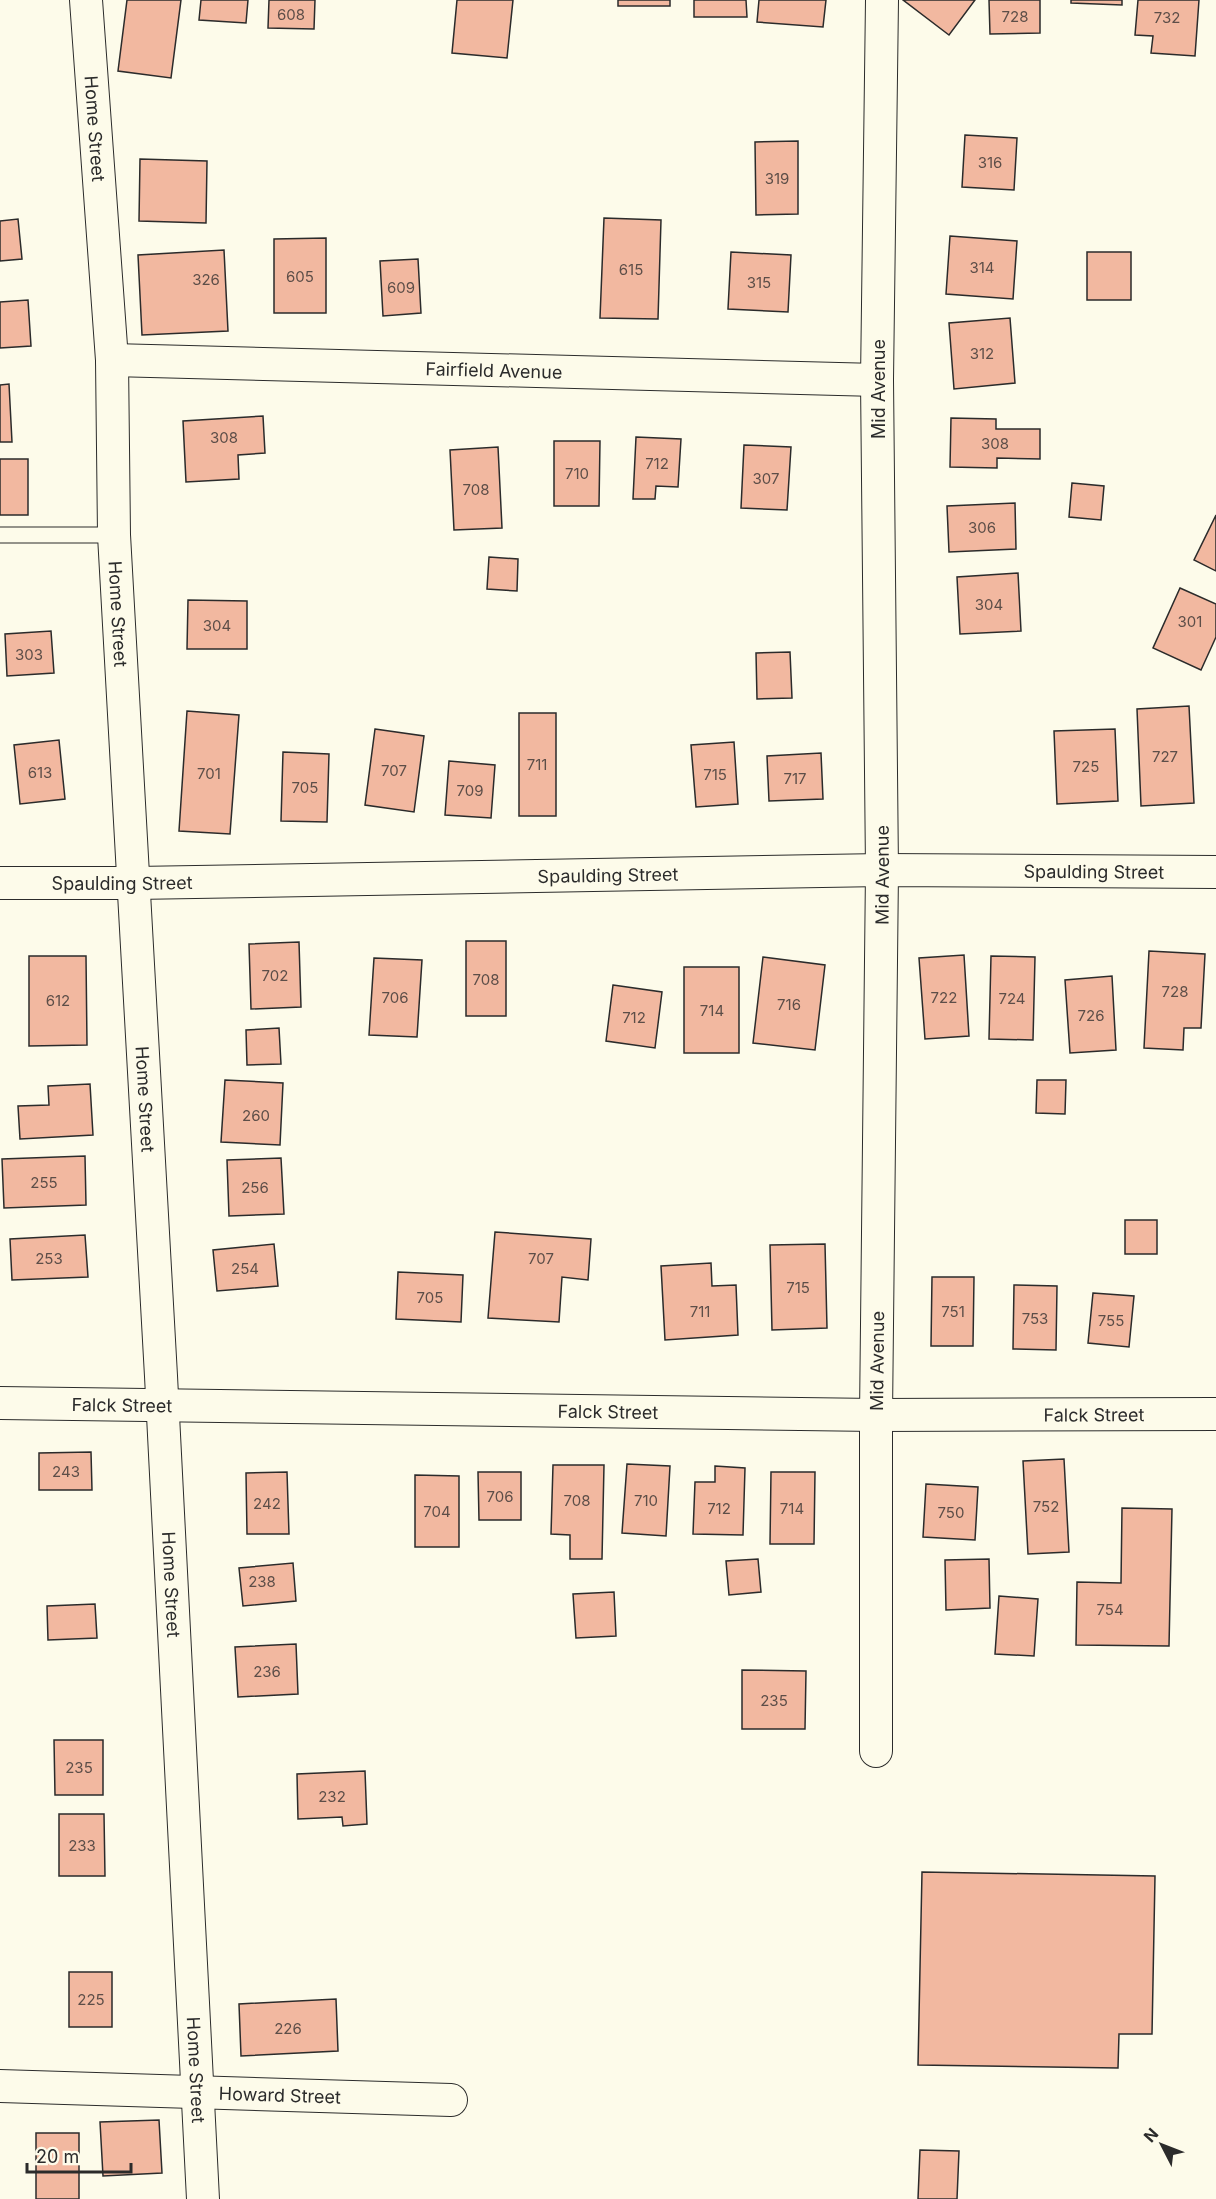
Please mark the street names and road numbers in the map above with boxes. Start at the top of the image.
street label: Home Street [81,75,110,183]
street label: Mid Avenue [868,339,889,439]
street label: Fairfield Avenue [425,358,563,382]
street label: Home Street [105,560,132,668]
street label: Mid Avenue [871,825,893,925]
street label: Spaulding Street [1023,860,1164,882]
street label: Spaulding Street [537,863,679,886]
street label: Spaulding Street [52,872,193,894]
street label: Home Street [132,1045,159,1153]
street label: Mid Avenue [866,1311,888,1411]
street label: Falck Street [71,1393,173,1416]
street label: Falck Street [557,1400,659,1423]
street label: Falck Street [1044,1404,1144,1425]
street label: Home Street [158,1531,185,1638]
street label: Home Street [183,2016,210,2124]
street label: Howard Street [219,2082,341,2107]

